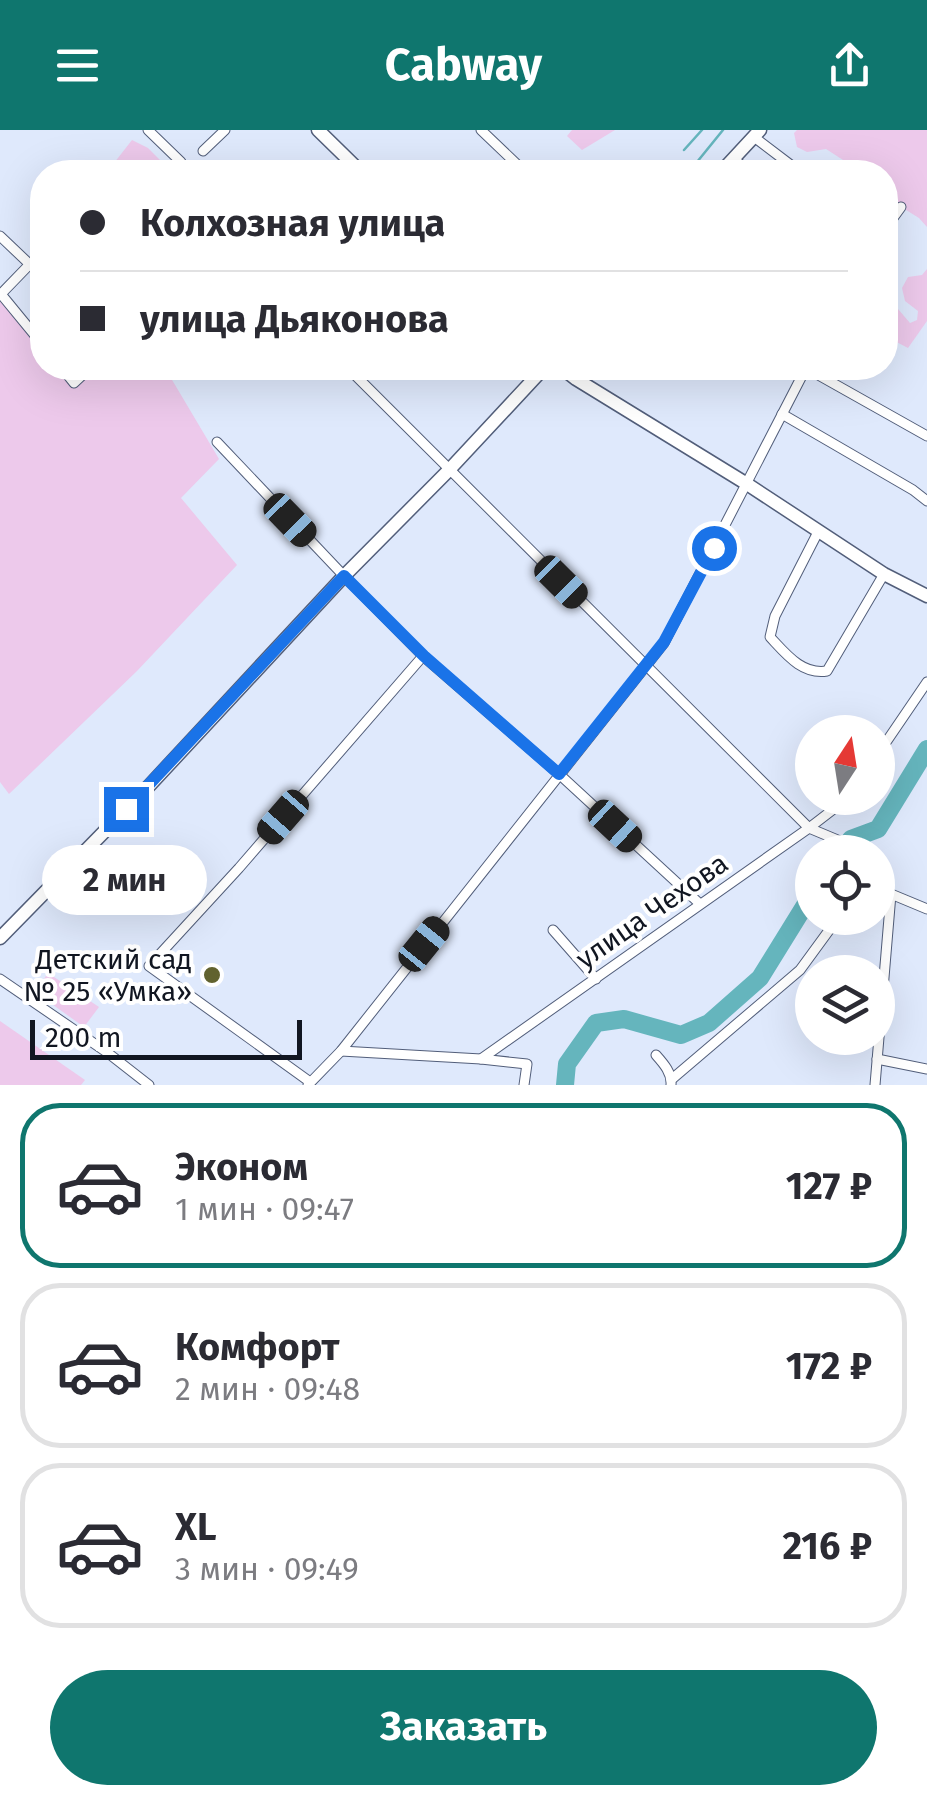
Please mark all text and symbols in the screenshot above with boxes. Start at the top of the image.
icon: menu [50,38,105,93]
text: Cabway [385,38,542,92]
icon: share [822,38,877,93]
text: Колхозная улица [140,200,445,246]
text: улица Дьяконова [140,296,449,342]
car [258,488,322,552]
route start [692,526,737,571]
car [529,550,593,614]
north arrow [795,715,895,815]
map controls [795,715,895,1055]
car [252,785,314,849]
route end [104,787,149,832]
car [583,795,647,857]
button: locate [795,835,895,935]
callout: 2 мин [44,844,208,914]
street label: улица Чехова [570,846,734,976]
text: 2 мин [83,861,166,899]
car [393,911,455,977]
place label: Детский сад № 25 «Умка» [24,943,192,1008]
button: layers [795,955,895,1055]
marker: Детский сад № 25 «Умка» [201,964,223,986]
scale bar [30,1015,302,1060]
text: 200 m [45,1021,122,1054]
icon: car [55,1141,145,1231]
text: Эконом [175,1144,308,1190]
text: 127 ₽ [786,1163,872,1209]
text: 1 мин · 09:47 [175,1190,354,1228]
icon: car [55,1321,145,1411]
text: Комфорт [175,1324,339,1370]
text: 172 ₽ [786,1343,872,1389]
text: 2 мин · 09:48 [175,1370,360,1408]
icon: car [55,1501,145,1591]
text: XL [175,1504,217,1550]
text: 216 ₽ [783,1523,872,1569]
text: 3 мин · 09:49 [175,1550,359,1588]
button: Заказать [50,1670,877,1785]

